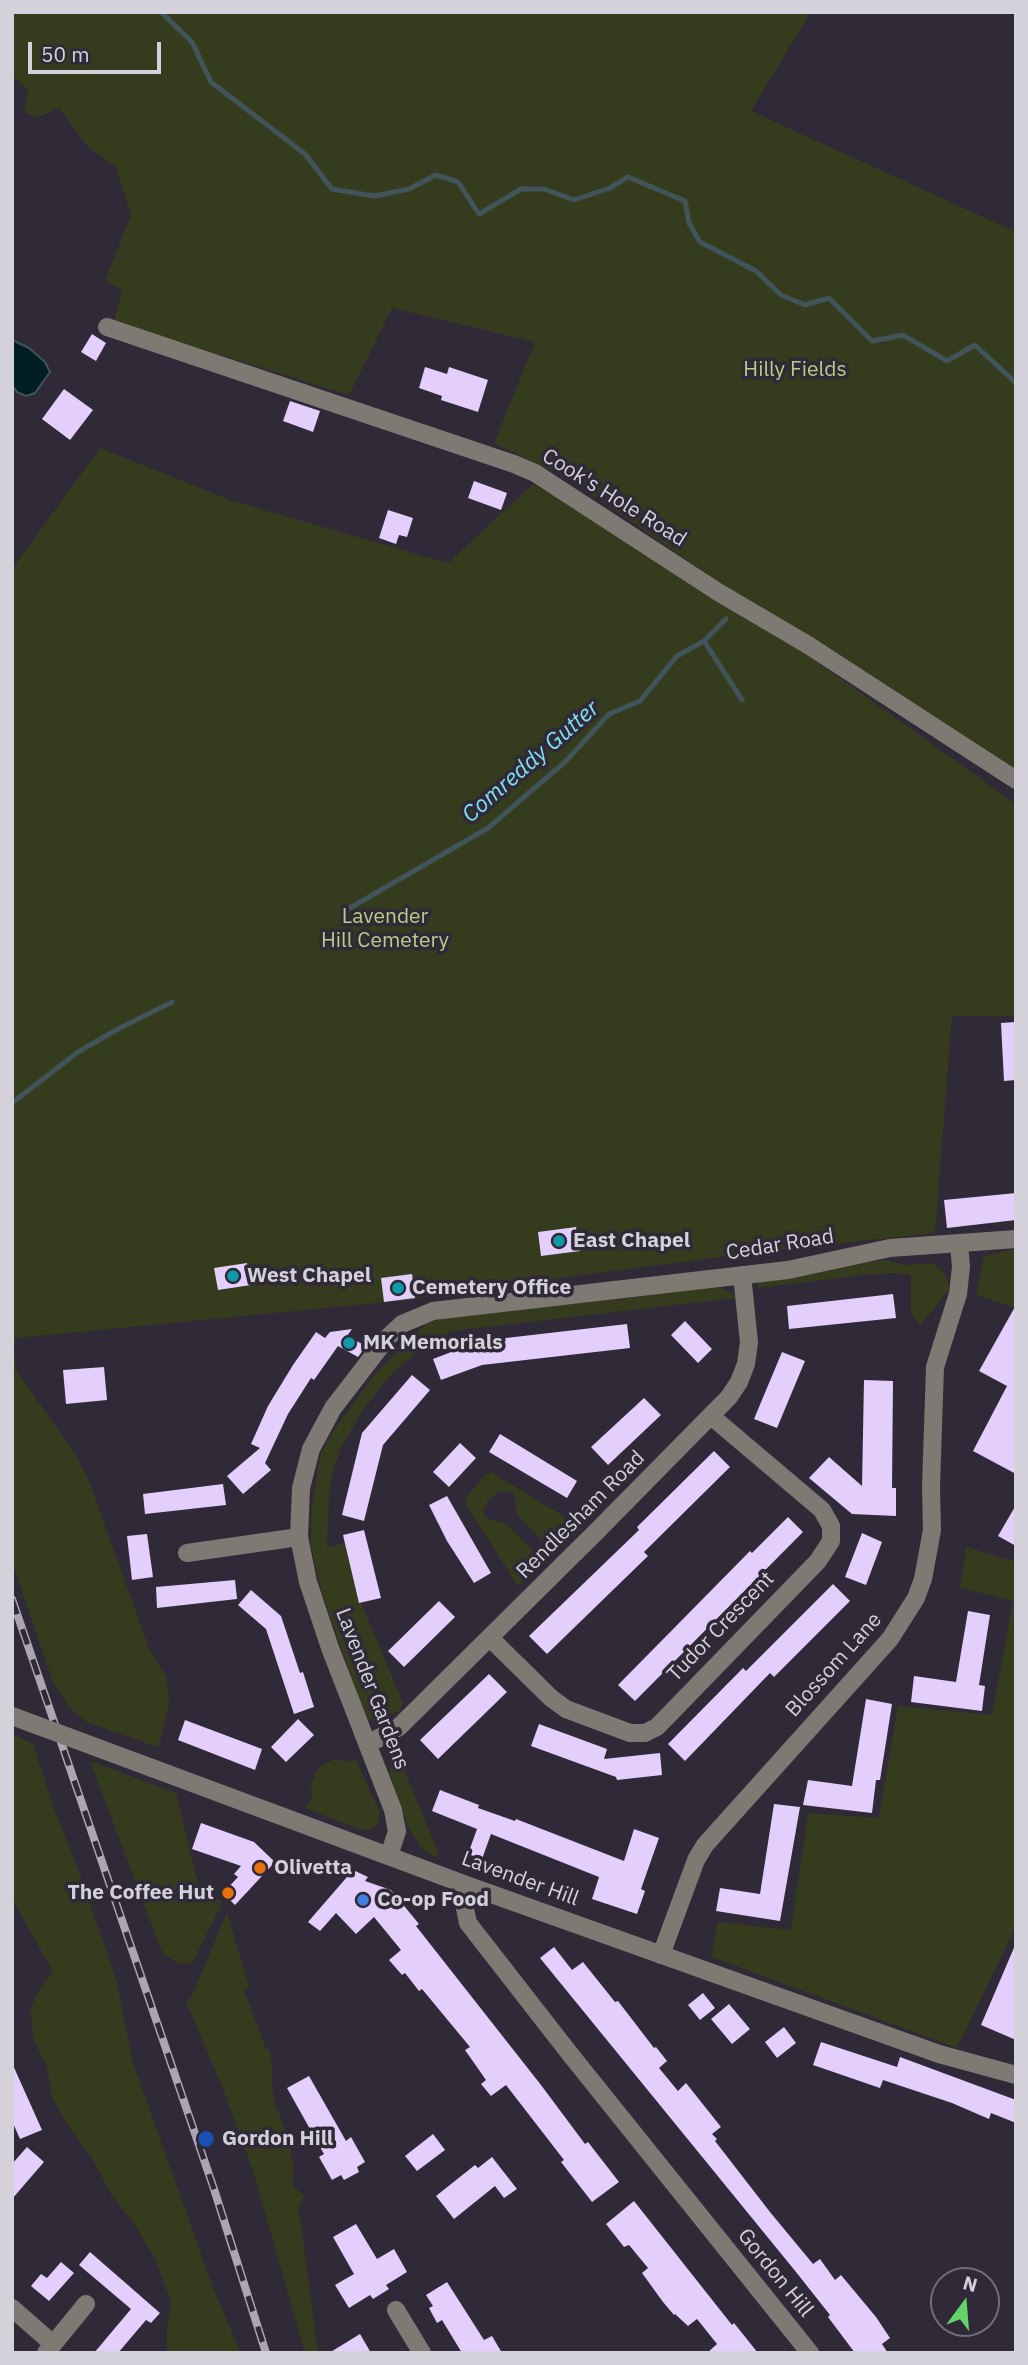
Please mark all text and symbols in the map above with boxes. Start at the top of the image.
scale bar [32,28,164,72]
text: 50 m [41,40,90,68]
park label: Hilly Fields [743,357,847,383]
street label: Cook's Hole Road [537,444,691,552]
water label: Comreddy Gutter [457,695,605,829]
park label: Lavender Hill Cemetery [321,904,449,954]
street label: Cedar Road [724,1224,836,1266]
place label: East Chapel [573,1228,690,1254]
marker: East Chapel [551,1233,567,1249]
place label: West Chapel [247,1263,371,1289]
marker: West Chapel [225,1268,241,1284]
place label: Cemetery Office [412,1275,571,1301]
marker: Cemetery Office [390,1280,406,1296]
place label: MK Memorials [363,1330,503,1356]
marker: MK Memorials [341,1335,357,1351]
street label: Rendlesham Road [512,1446,650,1584]
street label: Tudor Crescent [662,1567,780,1687]
street label: Lavender Gardens [330,1605,414,1773]
street label: Blossom Lane [781,1608,887,1722]
street label: Lavender Hill [458,1846,582,1912]
place label: Olivetta [274,1855,352,1881]
marker: Olivetta [252,1860,268,1876]
place label: The Coffee Hut [68,1880,214,1906]
marker: The Coffee Hut [220,1885,236,1901]
place label: Co-op Food [377,1887,489,1913]
marker: Co-op Food [355,1892,371,1908]
place label: Gordon Hill [222,2126,333,2152]
marker: Gordon Hill [196,2129,216,2149]
street label: Gordon Hill [732,2224,818,2322]
north arrow [930,2267,1000,2337]
text: N [960,2270,980,2297]

